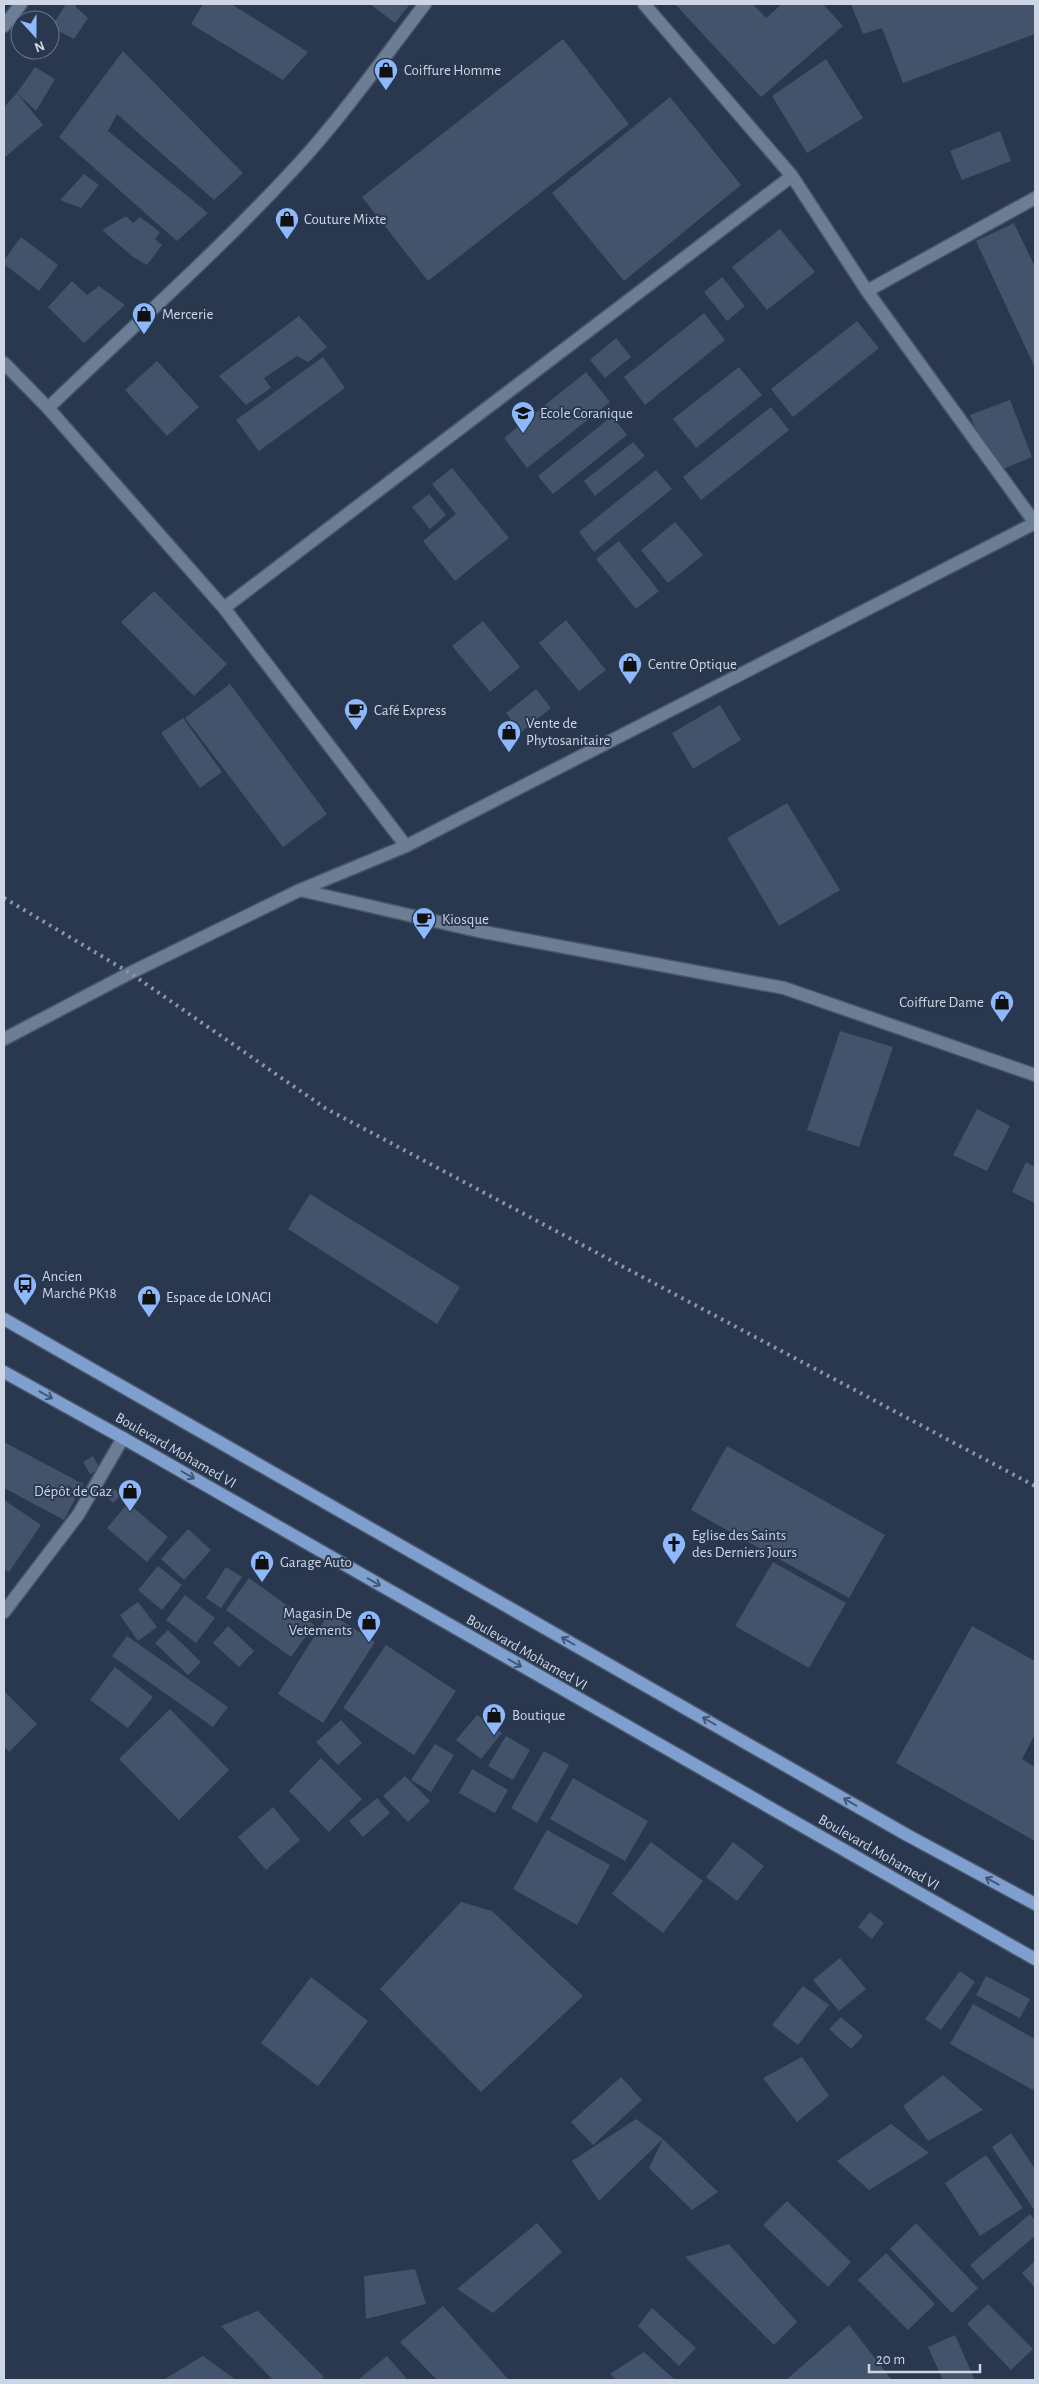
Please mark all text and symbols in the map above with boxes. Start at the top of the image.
north arrow [10,10,60,60]
text: N [32,38,46,54]
shop icon: Coiffure Homme [373,57,399,91]
place label: Coiffure Homme [404,63,501,78]
shop icon: Couture Mixte [274,206,300,240]
place label: Couture Mixte [304,212,387,227]
shop icon: Mercerie [131,301,157,335]
place label: Mercerie [162,307,213,322]
school or university icon: Ecole Coranique [510,400,536,434]
place label: Ecole Coranique [540,406,633,421]
shop icon: Centre Optique [617,651,643,685]
place label: Centre Optique [648,657,737,672]
cafe icon: Café Express [343,697,369,731]
place label: Café Express [374,703,446,718]
place label: Vente de Phytosanitaire [526,716,611,748]
shop icon: Vente de Phytosanitaire [496,719,522,753]
cafe icon: Kiosque [411,906,437,940]
place label: Kiosque [442,912,489,927]
shop icon: Coiffure Dame [989,989,1015,1023]
place label: Coiffure Dame [899,995,984,1010]
place label: Ancien Marché PK18 [42,1269,117,1301]
bus stop icon: Ancien Marché PK18 [12,1272,38,1306]
shop icon: Espace de LONACI [136,1284,162,1318]
place label: Espace de LONACI [166,1290,271,1305]
one-way arrow [39,1391,53,1401]
street label: Boulevard Mohamed VI [113,1410,239,1491]
one-way arrow [180,1471,195,1480]
shop icon: Dépôt de Gaz [117,1478,143,1512]
place label: Dépôt de Gaz [34,1484,112,1499]
place label: Eglise des Saints des Derniers Jours [692,1528,797,1560]
church icon: Eglise des Saints des Derniers Jours [661,1531,687,1565]
shop icon: Garage Auto [249,1549,275,1583]
place label: Garage Auto [280,1555,352,1570]
one-way arrow [367,1578,381,1588]
place label: Magasin De Vetements [283,1606,352,1638]
shop icon: Magasin De Vetements [356,1609,382,1643]
street label: Boulevard Mohamed VI [464,1612,590,1693]
one-way arrow [562,1635,576,1645]
one-way arrow [508,1659,522,1669]
shop icon: Boutique [481,1702,507,1736]
place label: Boutique [512,1708,566,1723]
one-way arrow [703,1716,717,1726]
one-way arrow [843,1797,858,1807]
street label: Boulevard Mohamed VI [816,1812,942,1893]
one-way arrow [986,1876,1000,1886]
scale bar [869,2342,980,2374]
text: 20 m [876,2352,905,2367]

